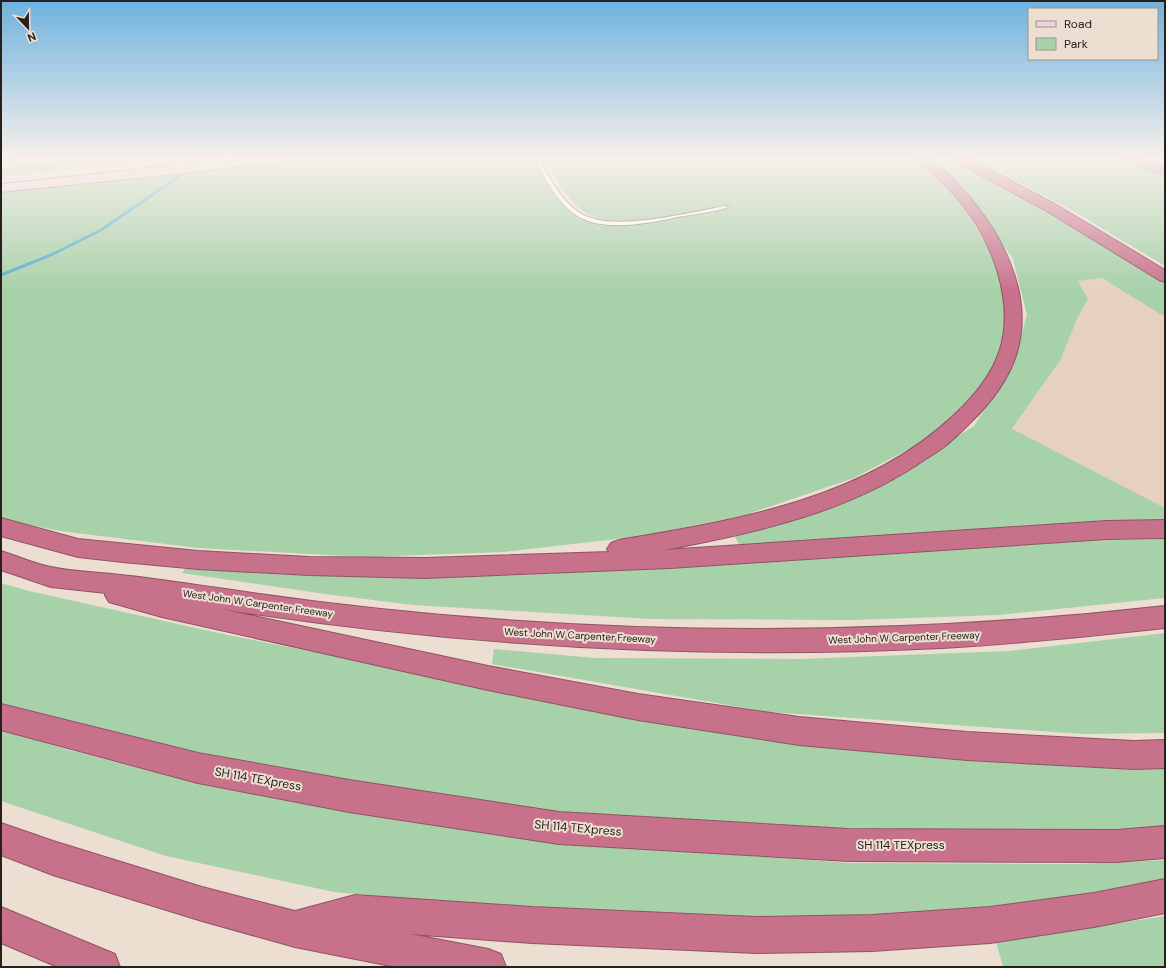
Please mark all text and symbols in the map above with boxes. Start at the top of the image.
north arrow [8,8,48,48]
legend [1028,8,1158,60]
text: Road [1064,16,1092,32]
text: N [25,29,38,45]
text: Park [1064,36,1088,52]
street label: West John W Carpenter Freeway [182,586,334,621]
street label: West John W Carpenter Freeway [504,625,657,646]
street label: West John W Carpenter Freeway [828,628,981,647]
street label: SH 114 TEXpress [213,764,303,794]
street label: SH 114 TEXpress [534,816,622,840]
street label: SH 114 TEXpress [857,837,945,853]

